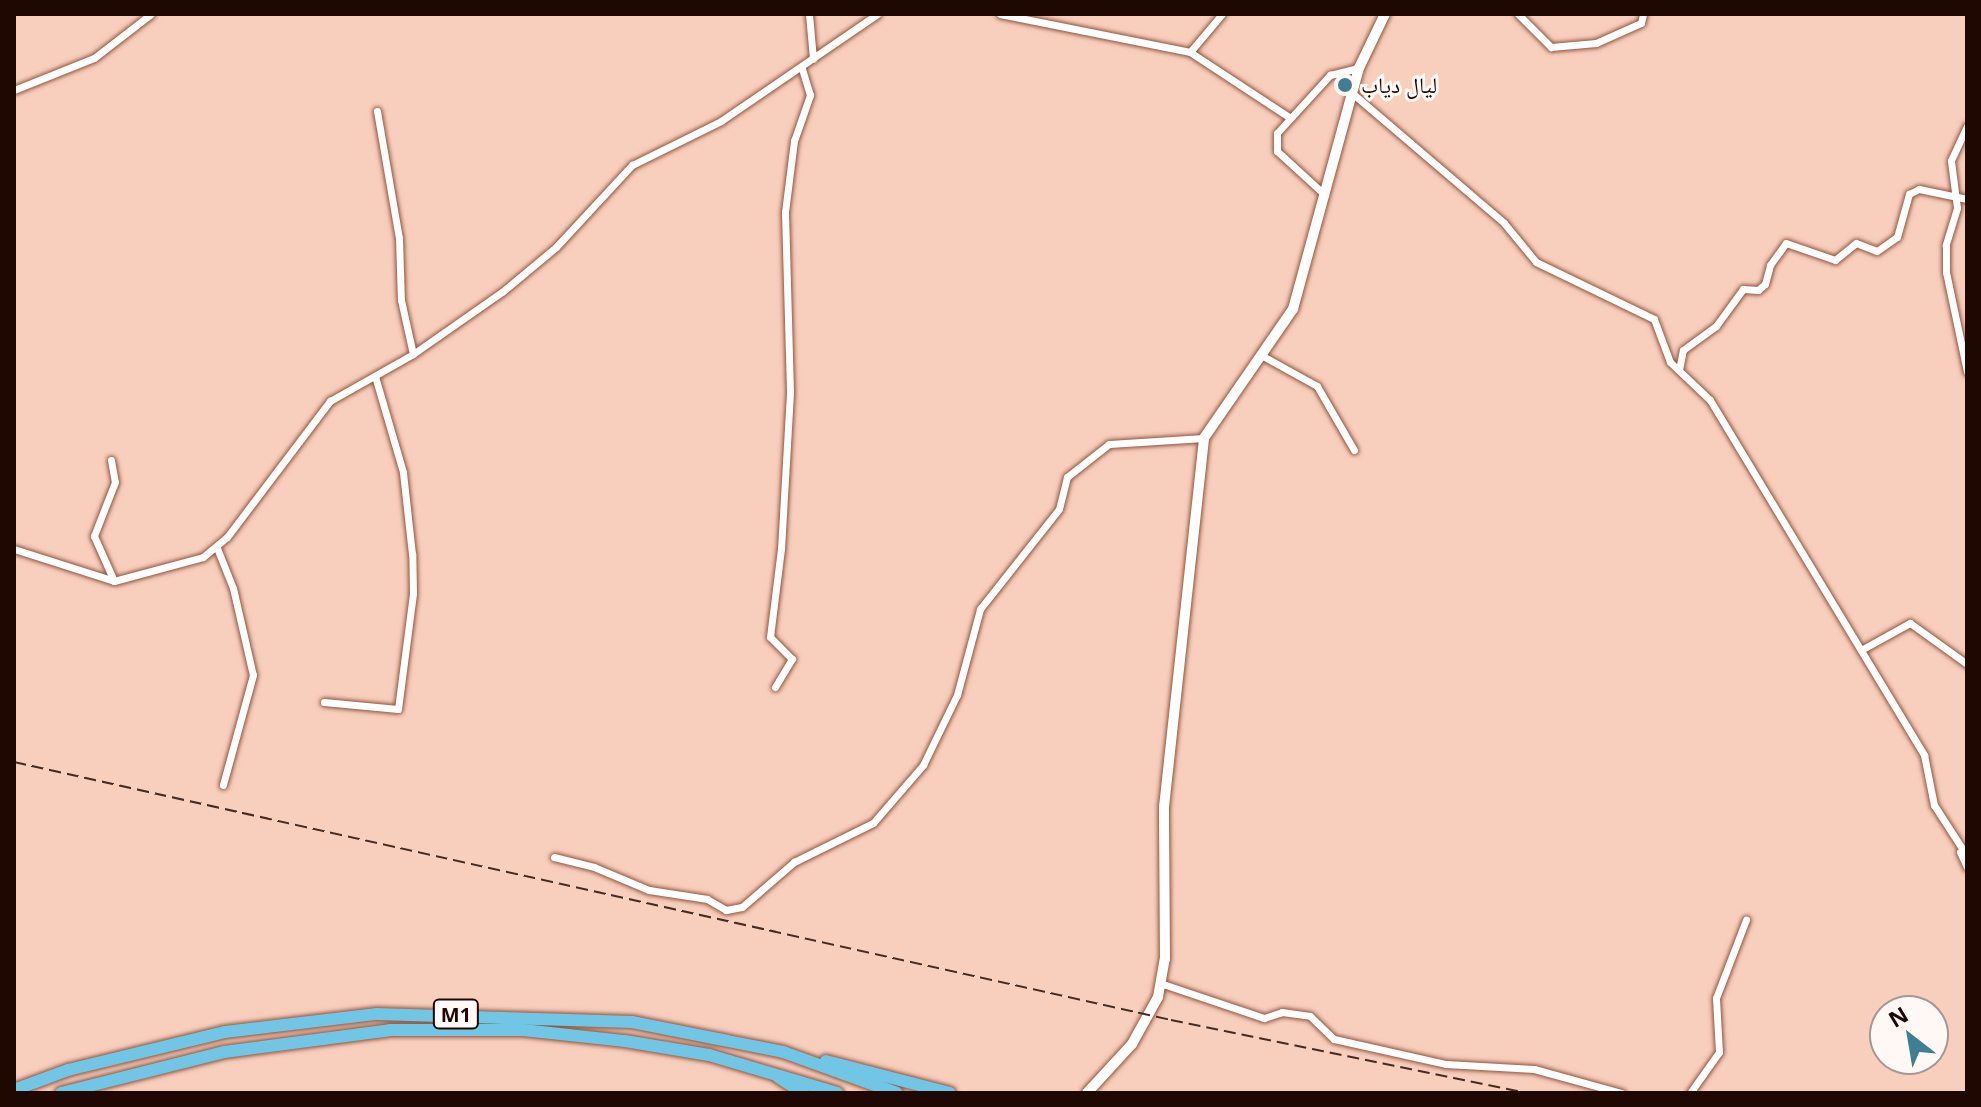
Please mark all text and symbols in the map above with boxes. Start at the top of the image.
place label: ليال دياب [1361,72,1437,98]
marker: ليال دياب [1336,76,1354,94]
north arrow [1869,995,1949,1075]
road number: M1 [432,998,480,1030]
text: N [1882,999,1913,1034]

